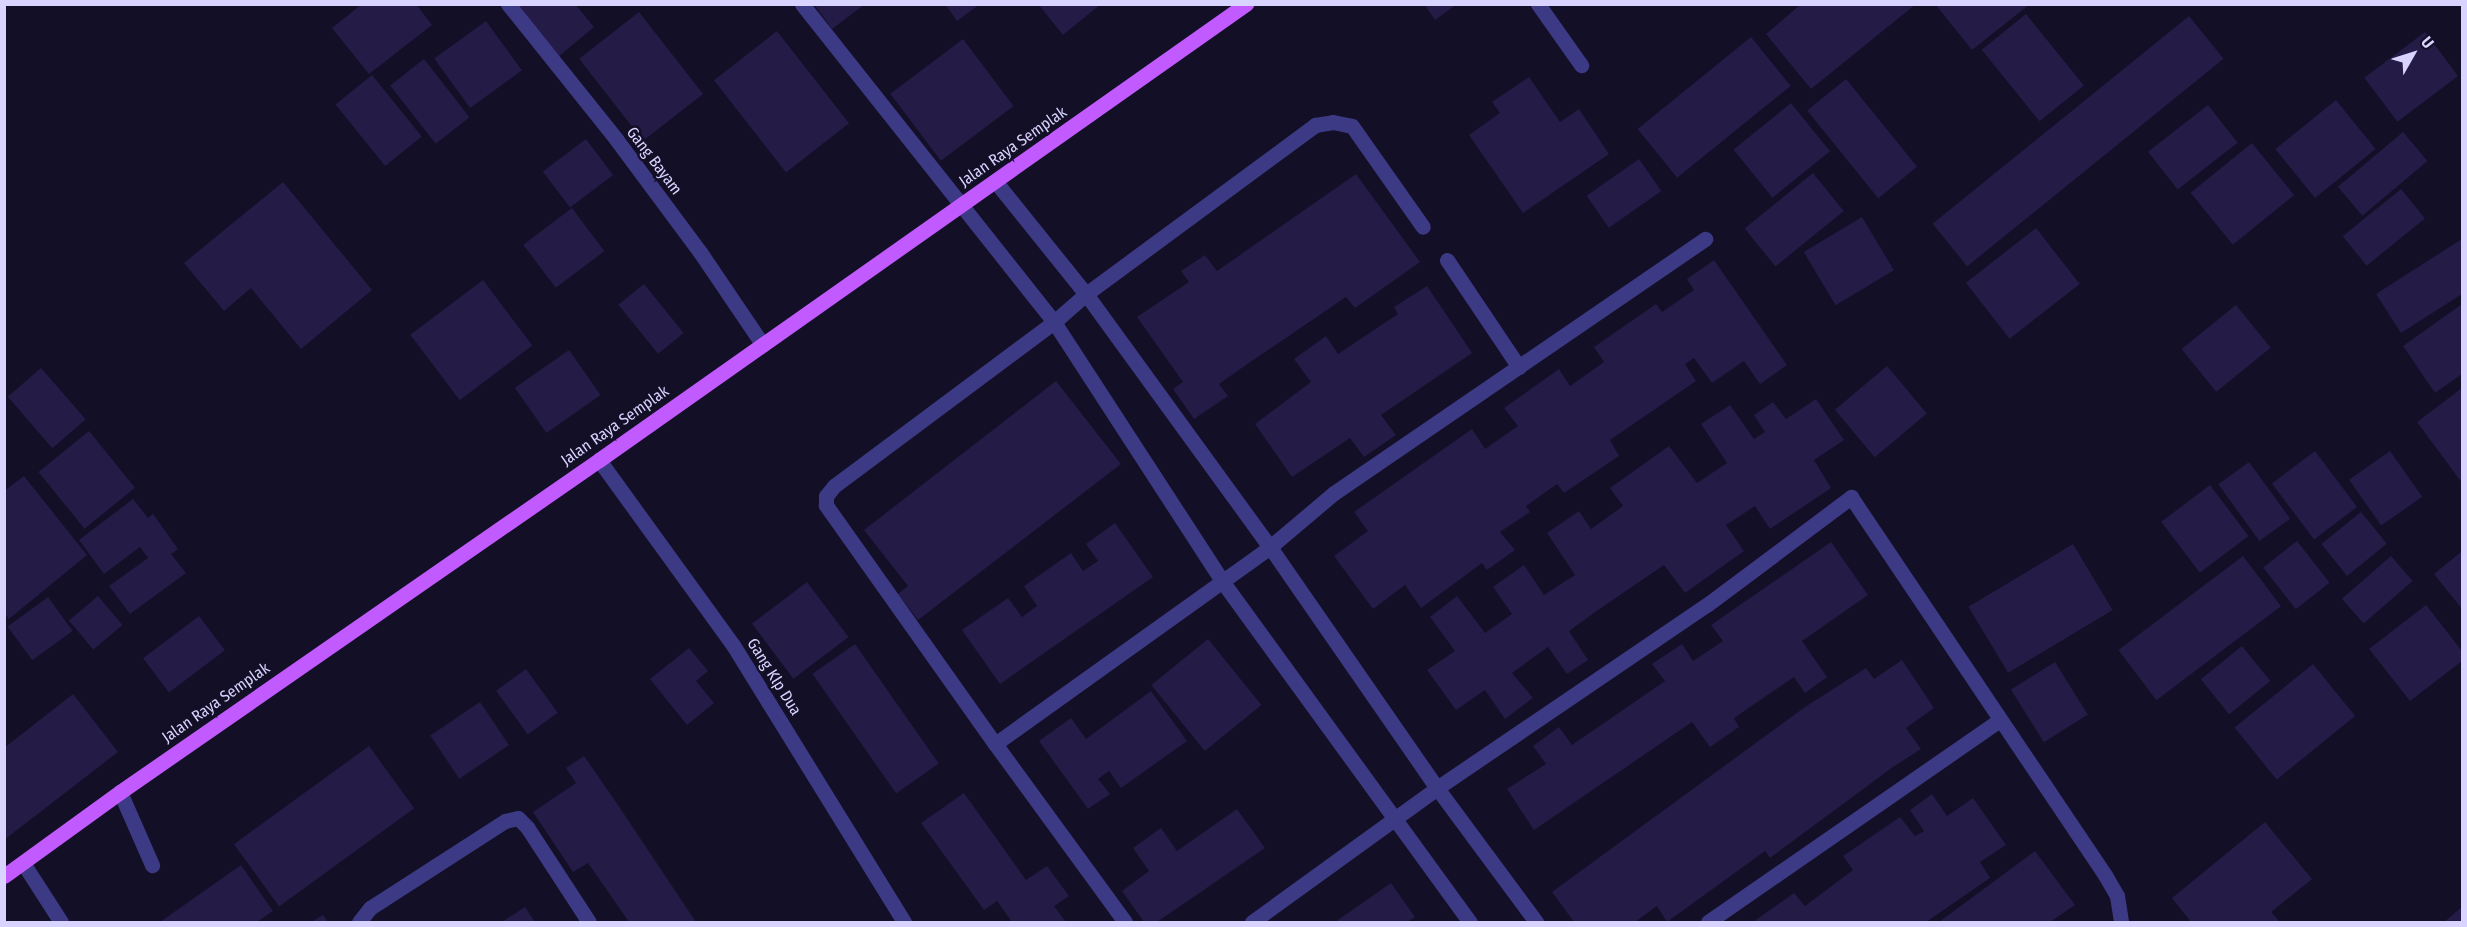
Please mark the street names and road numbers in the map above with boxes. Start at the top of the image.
street label: Jalan Raya Semplak [955,103,1071,191]
street label: Gang Bayam [622,123,686,199]
street label: Jalan Raya Semplak [557,382,673,470]
street label: Gang Klp Dua [743,635,805,719]
street label: Jalan Raya Semplak [158,659,274,747]

